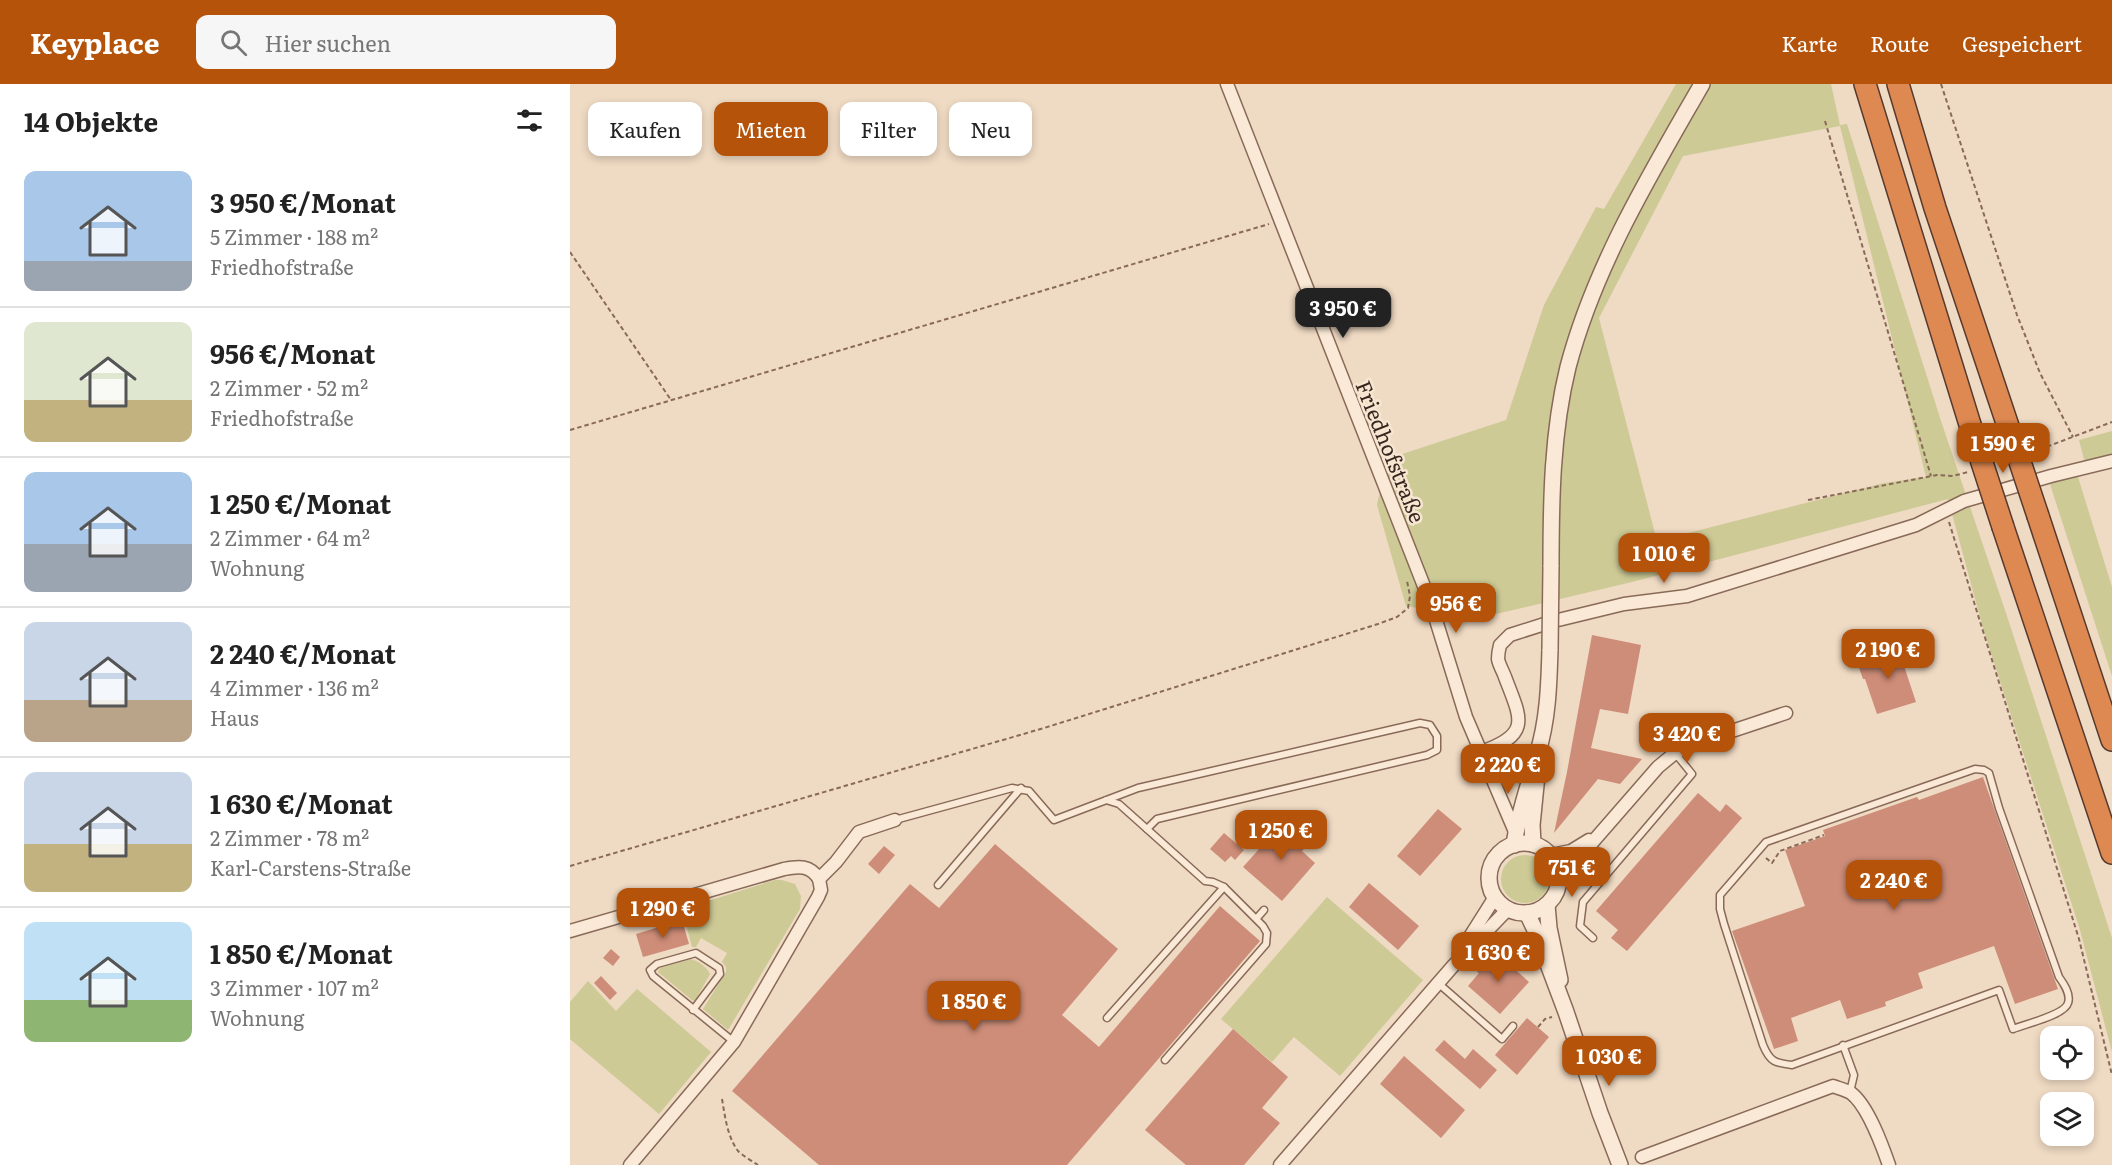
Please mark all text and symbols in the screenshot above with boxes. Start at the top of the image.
search box [196,15,616,69]
text: Keyplace [30,21,160,63]
icon: search [217,26,250,59]
text: Hier suchen [265,26,391,59]
text: Karte [1781,27,1837,58]
text: Route [1870,27,1929,58]
text: Gespeichert [1962,27,2082,58]
text: 14 Objekte [24,101,158,140]
chip: Kaufen [588,102,702,156]
chip: Mieten [714,102,828,156]
chip: Filter [840,102,937,156]
chip: Neu [949,102,1032,156]
icon: filters [513,104,546,137]
text: 3 950 €/Monat [210,182,396,221]
icon: home [72,195,144,267]
text: 5 Zimmer · 188 m² [210,221,378,251]
text: Friedhofstraße [210,251,354,281]
pin: 3 950 € [1288,288,1398,339]
text: 3 950 € [1309,292,1377,322]
text: 956 €/Monat [210,333,375,372]
icon: home [72,346,144,418]
text: 2 Zimmer · 52 m² [210,372,368,402]
street label: Friedhofstraße [1349,375,1435,527]
text: Friedhofstraße [210,402,354,432]
pin: 1 590 € [1948,423,2058,474]
text: 1 590 € [1971,427,2035,457]
text: 1 250 €/Monat [210,483,391,522]
icon: home [72,496,144,568]
text: 2 Zimmer · 64 m² [210,522,370,552]
pin: 1 010 € [1609,533,1719,584]
text: 1 010 € [1632,537,1696,567]
text: Wohnung [210,552,304,582]
pin: 956 € [1414,583,1498,634]
text: 956 € [1430,587,1482,617]
pin: 2 190 € [1833,629,1943,680]
text: 2 240 €/Monat [210,633,396,672]
text: 2 190 € [1856,633,1920,663]
icon: home [72,646,144,718]
text: 4 Zimmer · 136 m² [210,672,379,702]
text: Haus [210,702,259,732]
pin: 3 420 € [1632,713,1742,764]
text: 3 420 € [1653,717,1721,747]
pin: 2 220 € [1453,744,1563,795]
text: 2 220 € [1475,748,1541,778]
text: 1 630 €/Monat [210,783,393,822]
icon: home [72,796,144,868]
pin: 1 250 € [1226,810,1336,861]
text: 1 250 € [1249,814,1313,844]
text: 2 Zimmer · 78 m² [210,822,369,852]
pin: 751 € [1530,847,1614,898]
text: 751 € [1548,851,1596,881]
text: Karl-Carstens-Straße [210,852,411,882]
pin: 2 240 € [1839,860,1949,911]
text: 2 240 € [1860,864,1928,894]
pin: 1 290 € [608,888,718,939]
text: 1 290 € [631,892,695,922]
pin: 1 630 € [1443,932,1553,983]
text: 1 850 €/Monat [210,933,393,972]
text: 1 630 € [1465,936,1531,966]
icon: home [72,946,144,1018]
text: 3 Zimmer · 107 m² [210,972,379,1002]
pin: 1 850 € [919,981,1029,1032]
text: 1 850 € [941,985,1007,1015]
text: Wohnung [210,1002,304,1032]
map controls [2040,1026,2094,1146]
button: locate [2040,1026,2094,1080]
pin: 1 030 € [1554,1036,1664,1087]
text: 1 030 € [1576,1040,1642,1070]
button: layers [2040,1092,2094,1146]

